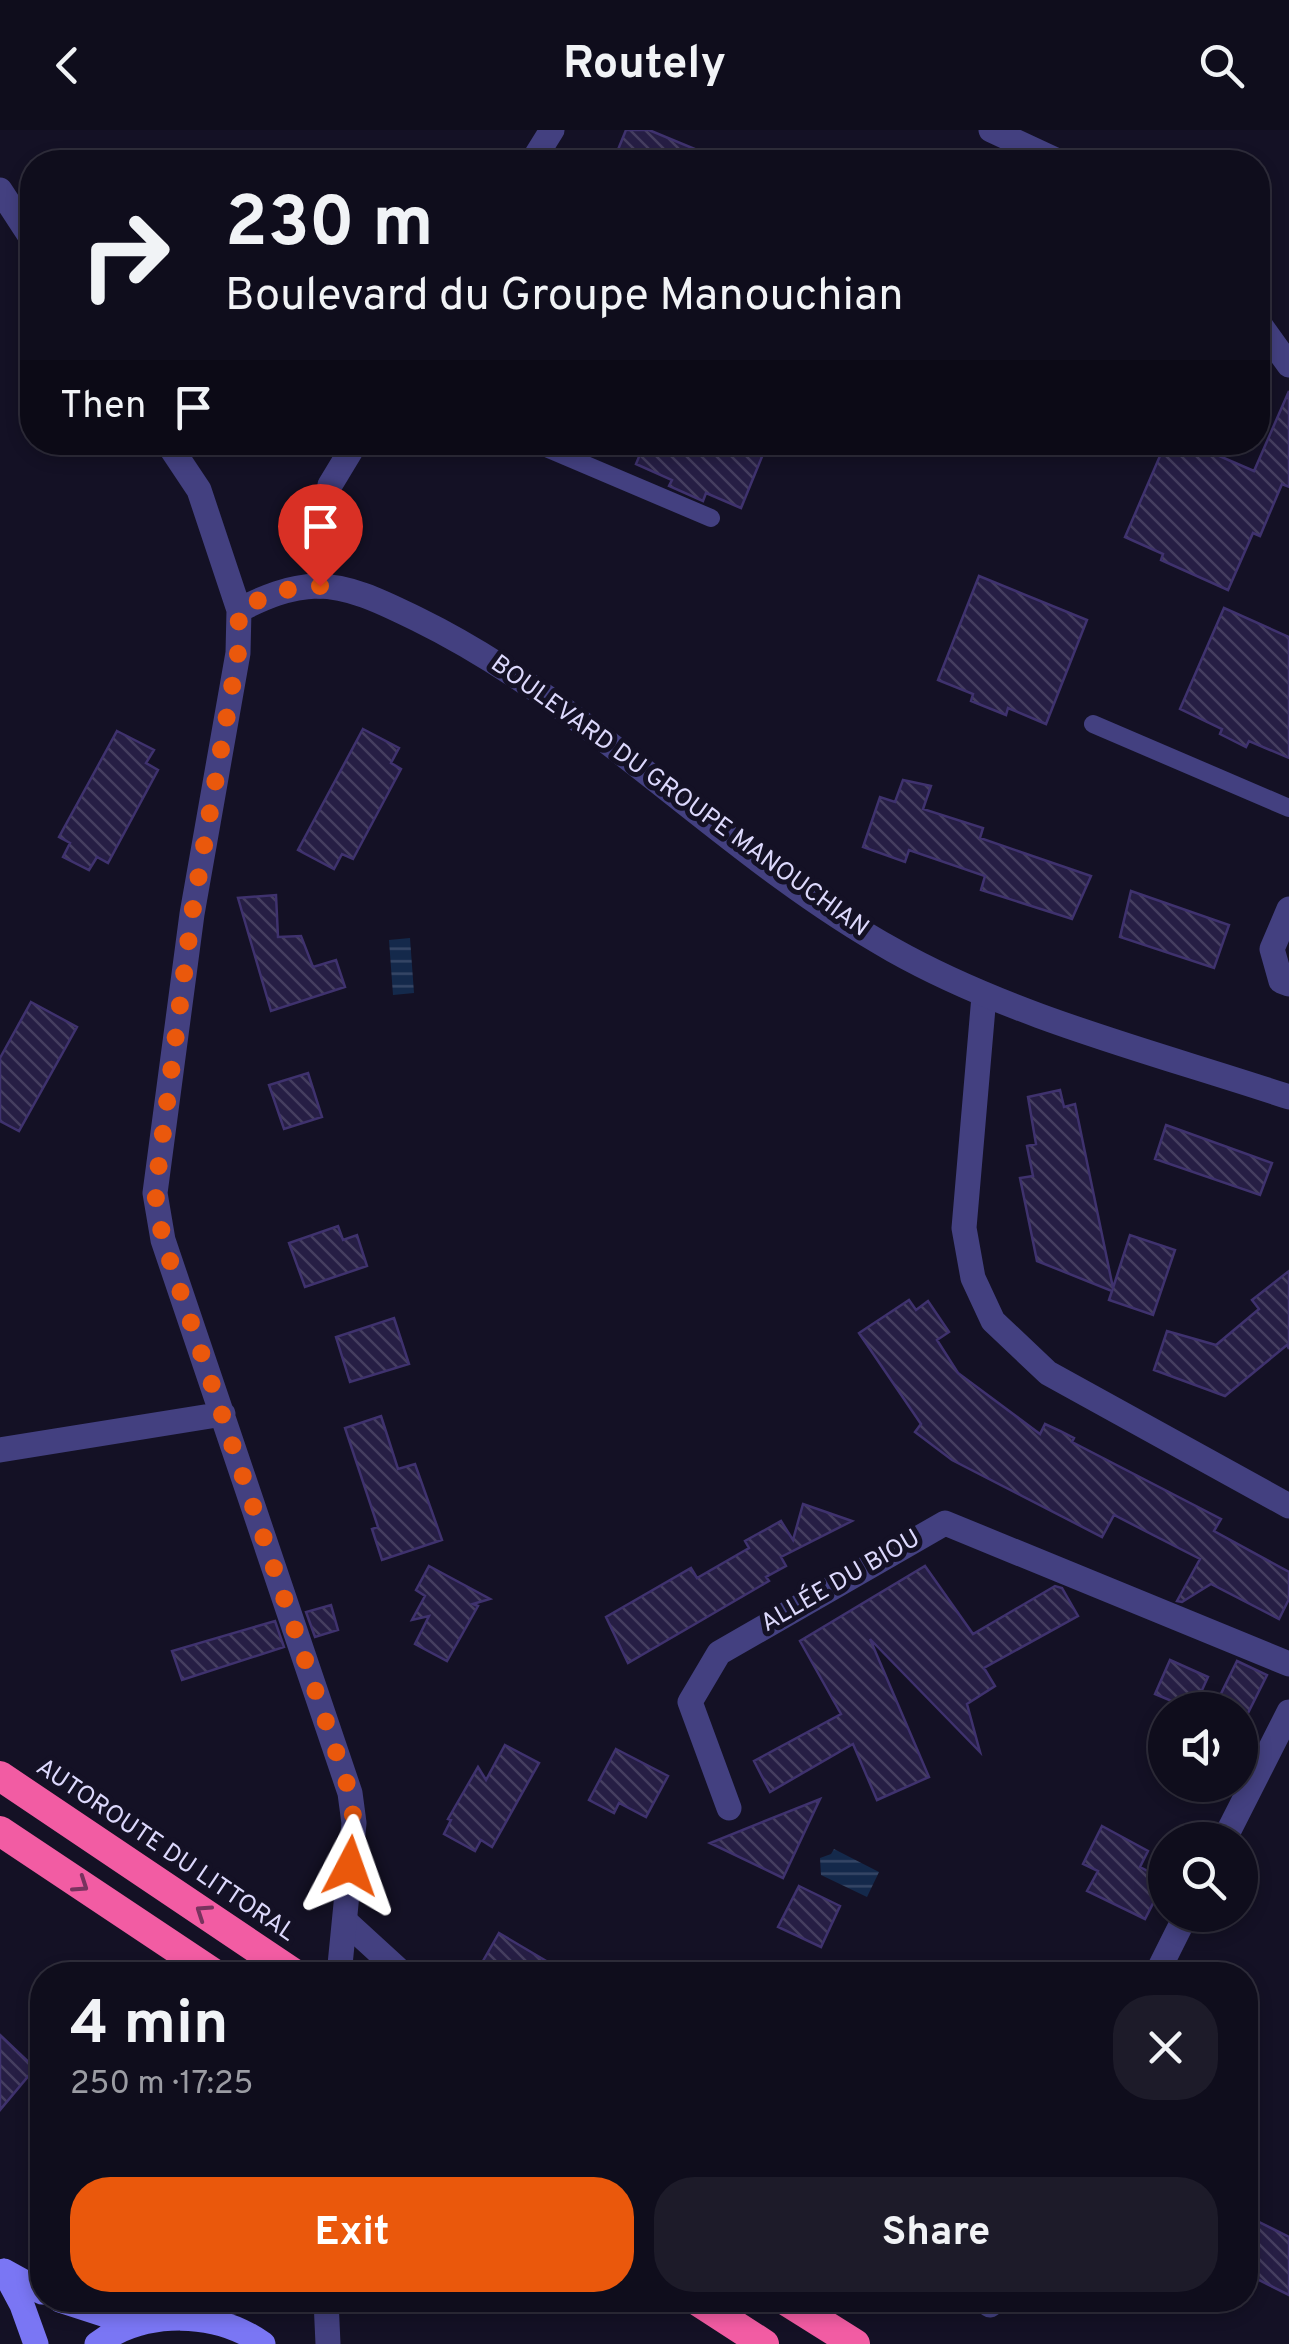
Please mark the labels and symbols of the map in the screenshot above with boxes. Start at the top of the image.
pin [278,484,363,587]
street label: BOULEVARD DU GROUPE MANOUCHIAN [484,649,874,945]
street label: ALLÉE DU BIOU [755,1523,927,1641]
street label: AUTOROUTE DU LITTORAL [29,1752,301,1950]
position arrow [298,1814,402,1918]
one-way arrow [71,1873,89,1892]
one-way arrow [195,1906,214,1924]

